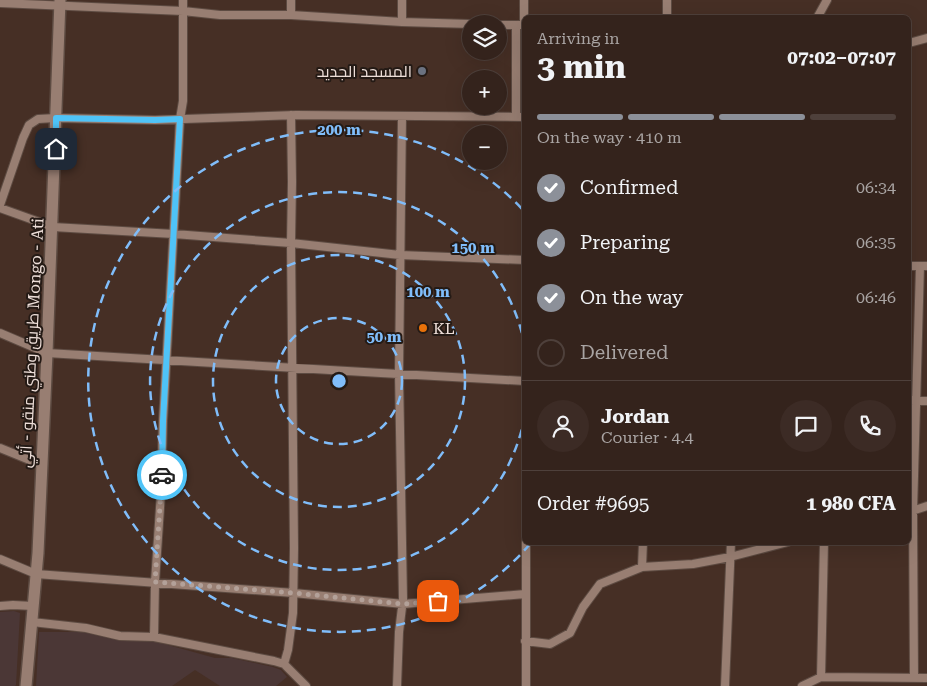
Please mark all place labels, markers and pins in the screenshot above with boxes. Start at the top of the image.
place label: المسجد الجديد [317,62,412,81]
marker: المسجد الجديد [416,65,428,77]
pin [35,128,77,170]
place label: KL [433,319,455,338]
marker: KL [417,322,429,334]
centre of rings [330,372,348,390]
pin [417,580,459,622]

